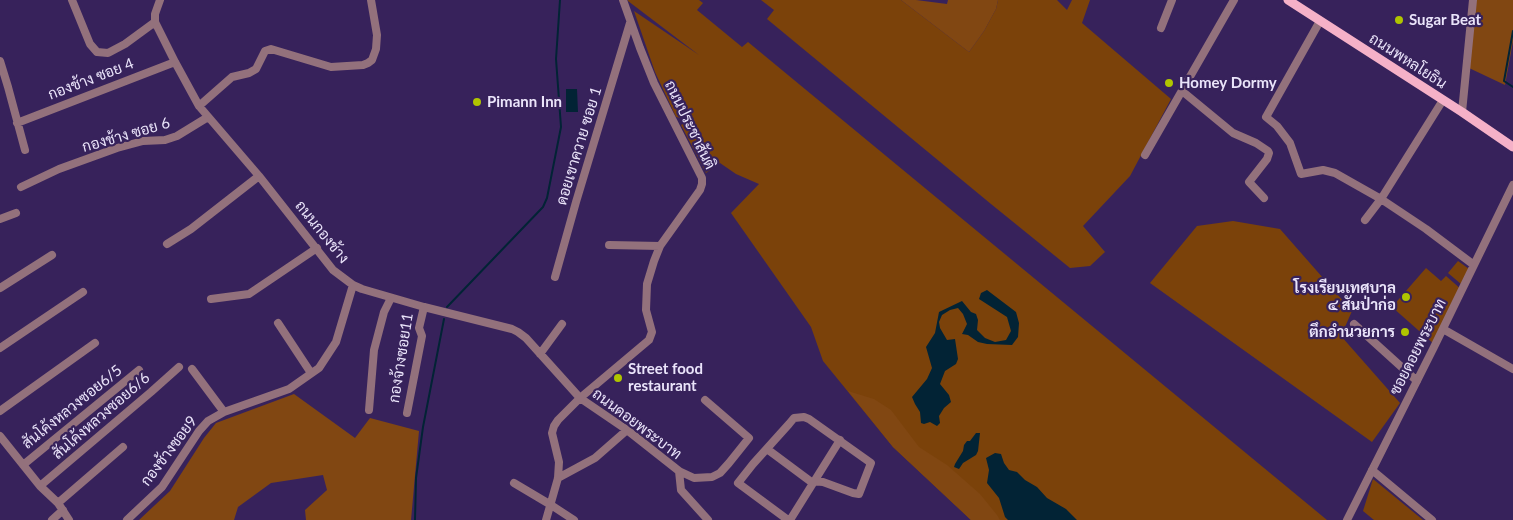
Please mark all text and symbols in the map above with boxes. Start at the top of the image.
place label: Sugar Beat [1409,11,1481,29]
marker: Sugar Beat [1393,14,1405,26]
street label: ถนนพหลโยธิน [1366,29,1450,93]
street label: กองช้าง ซอย 4 [46,54,136,104]
place label: Homey Dormy [1179,74,1277,92]
marker: Homey Dormy [1163,77,1175,89]
street label: ถนนประชาสันติ [661,78,719,172]
street label: ดอยเขาควาย ซอย 1 [552,85,606,207]
place label: Pimann Inn [487,93,562,111]
marker: Pimann Inn [471,96,483,108]
street label: กองช้าง ซอย 6 [80,114,172,156]
street label: ถนนกองช้าง [291,197,353,267]
place label: โรงเรียนเทศบาล ๔ สันป่าก่อ [1293,279,1396,314]
marker: โรงเรียนเทศบาล ๔ สันป่าก่อ [1400,291,1412,303]
street label: ซอยดอยพระบาท [1386,296,1450,398]
street label: กองจ้างซอย11 [385,312,417,404]
place label: ตึกอำนวยการ [1309,323,1395,341]
marker: ตึกอำนวยการ [1399,326,1411,338]
place label: Street food restaurant [628,360,703,395]
street label: สันโค้งหลวงซอย6/5 [18,361,126,453]
street label: สันโค้งหลวงซอย6/6 [49,369,153,463]
marker: Street food restaurant [612,372,624,384]
street label: ถนนดอยพระบาท [589,385,685,463]
street label: กองช้างซอย9 [137,413,201,489]

